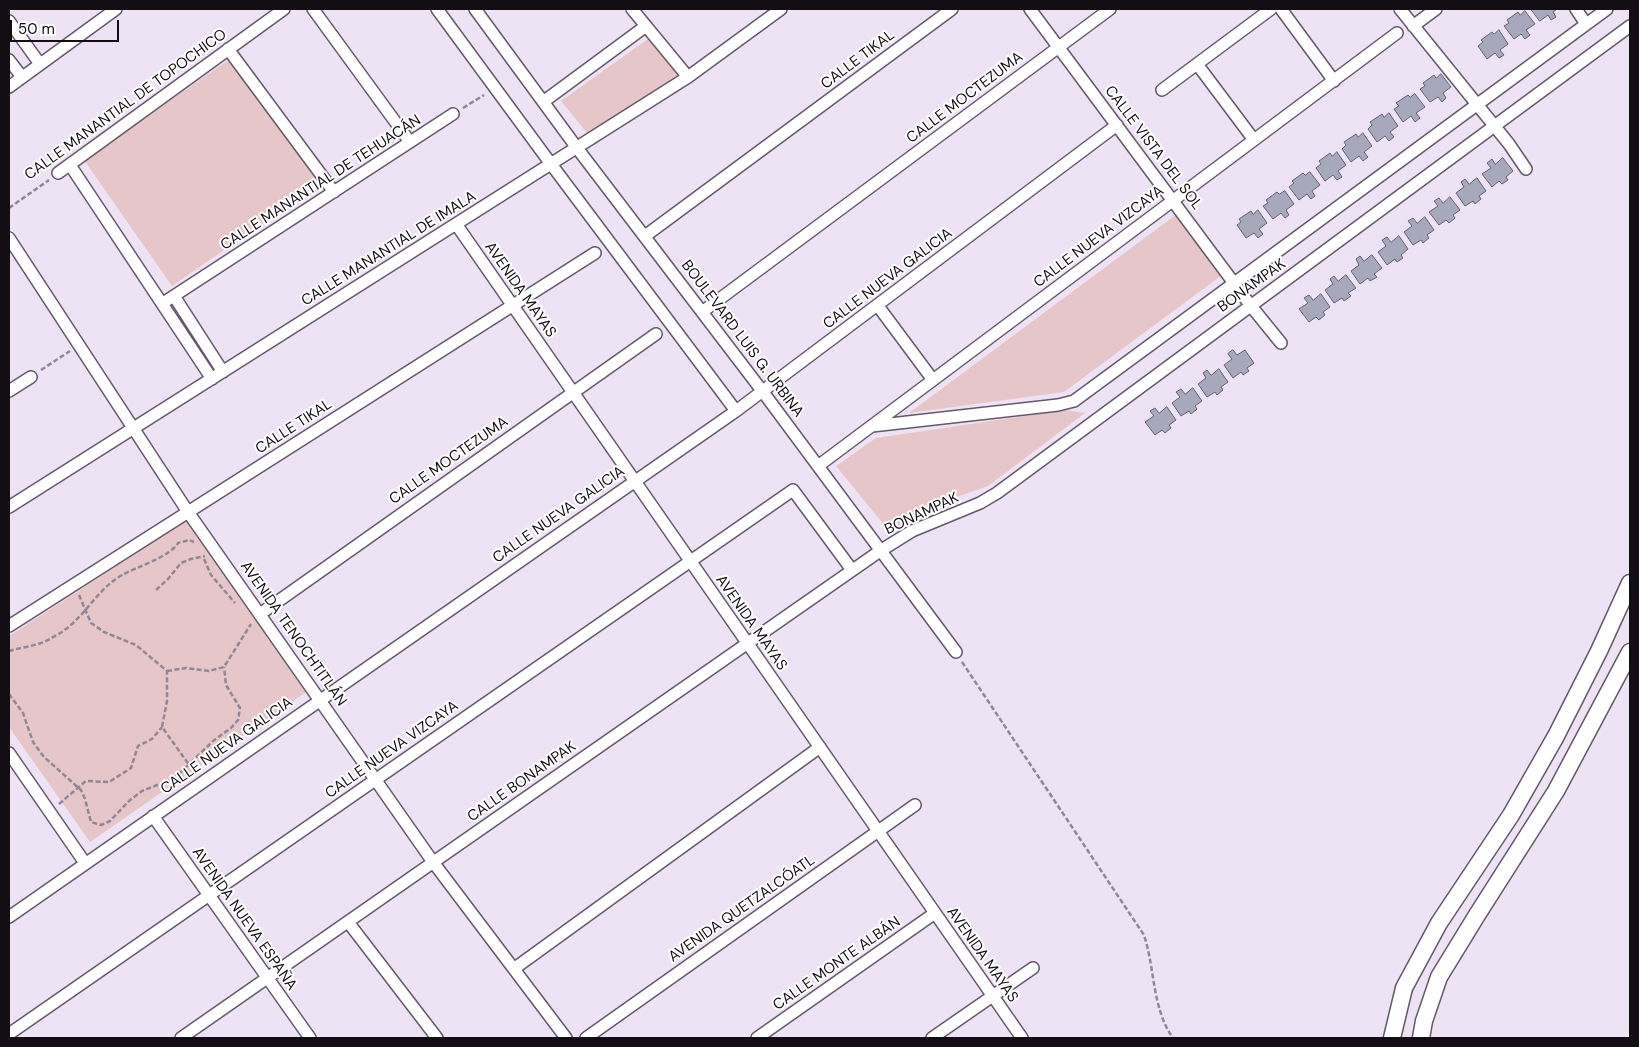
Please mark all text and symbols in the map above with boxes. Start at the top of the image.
scale bar [12,10,121,42]
text: 50 m [18,19,55,39]
street label: CALLE MANANTIAL DE TOPOCHICO [22,26,230,184]
street label: CALLE TIKAL [818,27,898,93]
street label: CALLE MOCTEZUMA [903,48,1027,148]
street label: CALLE VISTA DEL SOL [1100,82,1206,214]
street label: CALLE MANANTIAL DE TEHUACÁN [217,111,425,255]
street label: CALLE NUEVA VIZCAYA [1030,182,1168,292]
street label: CALLE MANANTIAL DE IMALA [298,188,480,310]
street label: CALLE NUEVA GALICIA [820,225,956,333]
street label: AVENIDA MAYAS [480,239,560,341]
street label: BONAMPAK [1214,255,1290,317]
street label: BOULEVARD LUIS G. URBINA [677,257,807,421]
street label: CALLE TIKAL [252,396,336,458]
street label: CALLE MOCTEZUMA [386,413,512,509]
street label: CALLE NUEVA GALICIA [490,463,628,567]
street label: BONAMPAK [882,489,962,539]
street label: AVENIDA TENOCHTITLÁN [236,558,350,710]
street label: AVENIDA MAYAS [711,572,791,674]
street label: CALLE NUEVA GALICIA [158,694,296,798]
street label: CALLE NUEVA VIZCAYA [322,697,462,803]
street label: CALLE BONAMPAK [464,738,580,826]
street label: AVENIDA NUEVA ESPAÑA [188,844,300,994]
street label: AVENIDA QUETZALCÓATL [665,852,819,966]
street label: AVENIDA MAYAS [942,904,1022,1006]
street label: CALLE MONTE ALBÁN [770,913,904,1015]

